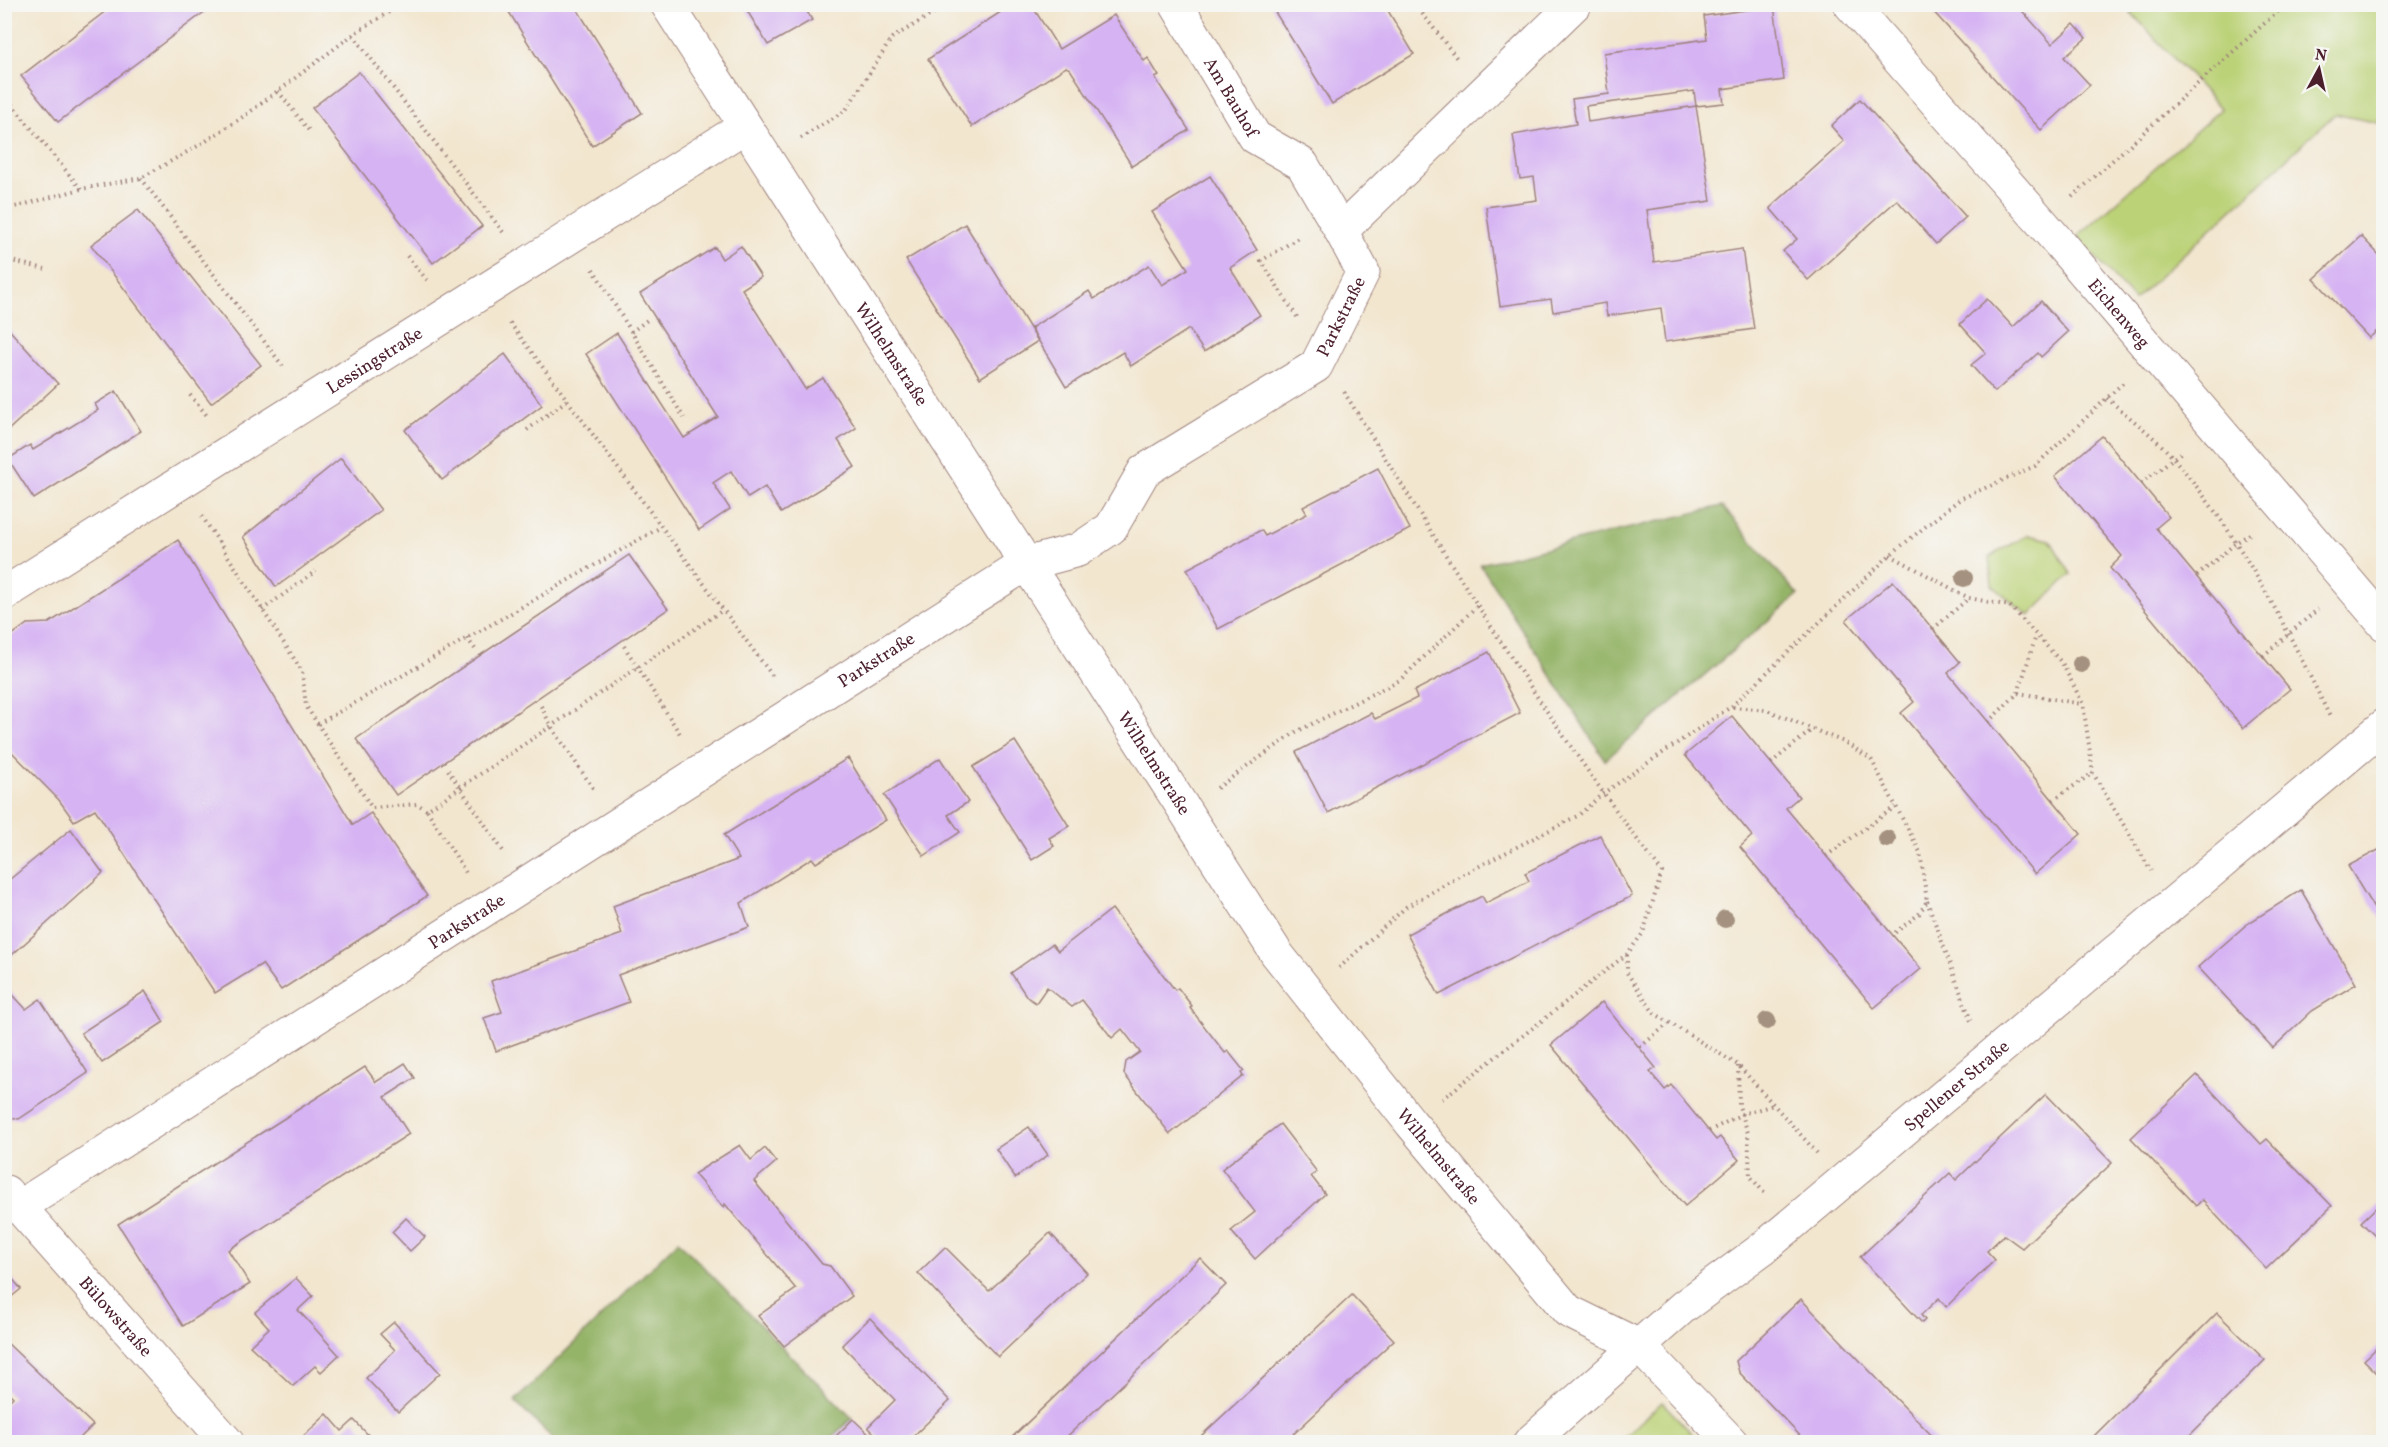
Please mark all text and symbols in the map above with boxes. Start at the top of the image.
north arrow [2289,39,2349,99]
text: N [2314,44,2328,68]
street label: Am Bauhof [1196,53,1264,144]
street label: Parkstraße [1312,273,1373,362]
street label: Eichenweg [2081,274,2155,355]
street label: Wilhelmstraße [848,298,933,412]
street label: Lessingstraße [322,322,428,401]
street label: Parkstraße [834,627,920,695]
street label: Wilhelmstraße [1110,707,1196,821]
street label: Parkstraße [424,889,511,956]
street label: Spellener Straße [1899,1035,2015,1138]
street label: Wilhelmstraße [1390,1104,1485,1211]
street label: Bülowstraße [72,1272,157,1363]

